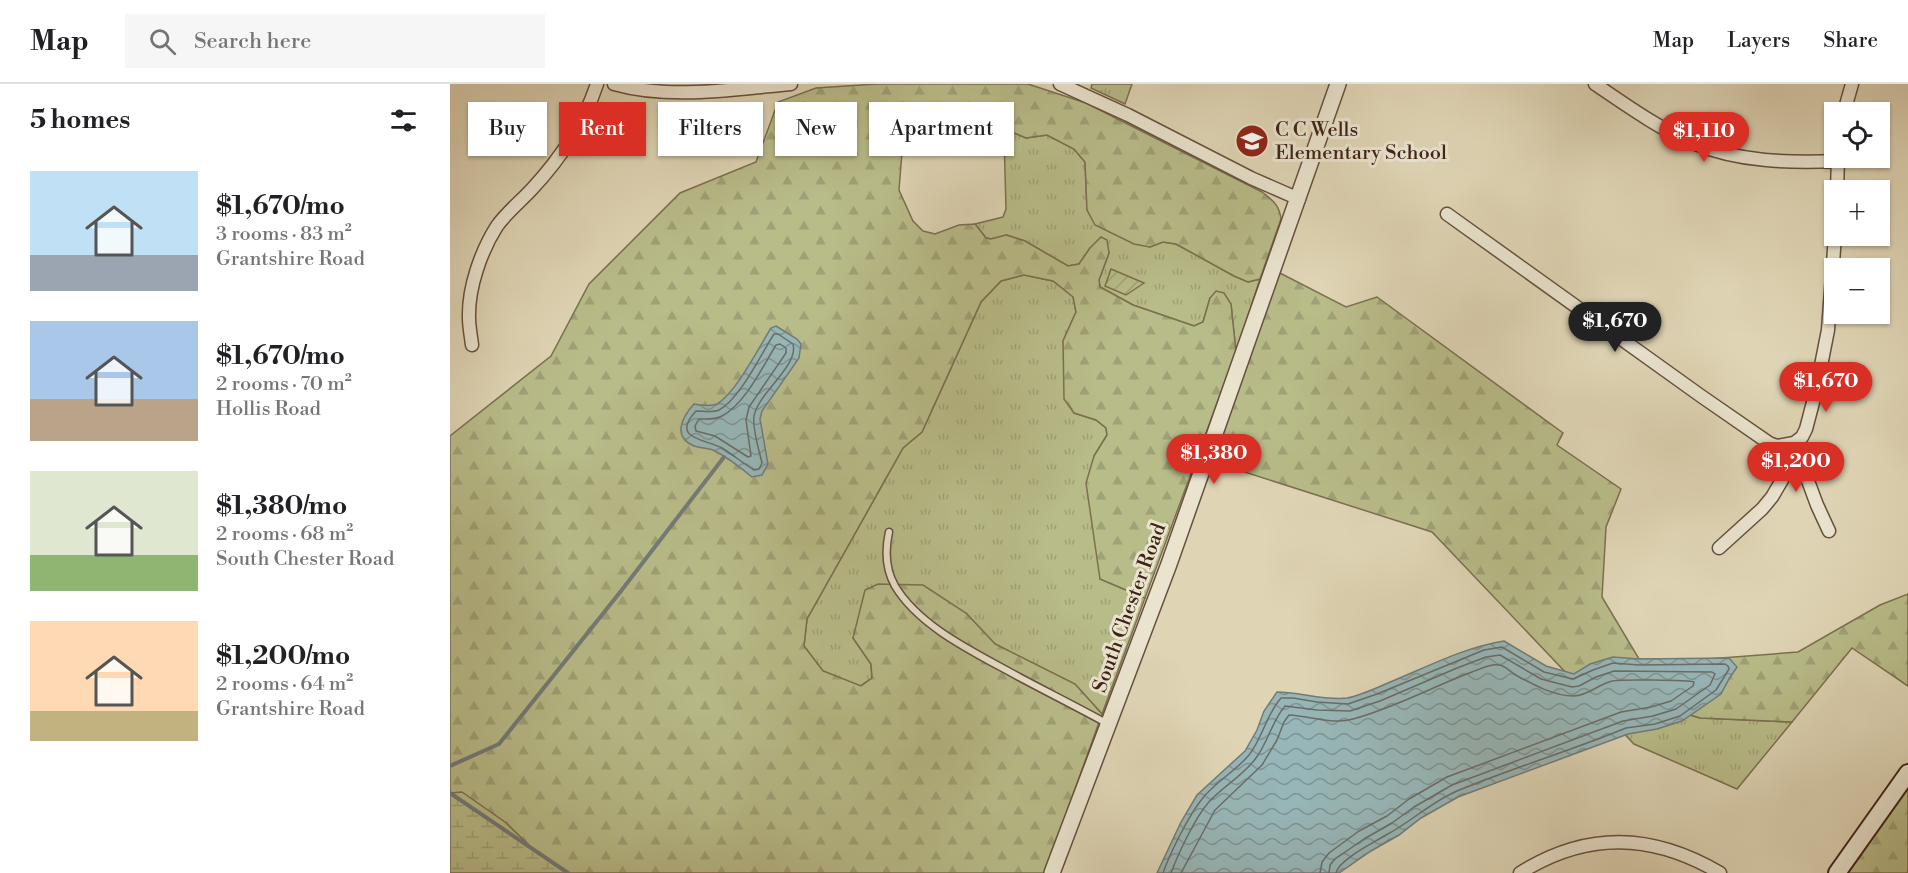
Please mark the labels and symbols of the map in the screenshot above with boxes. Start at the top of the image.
pin: $1,110 [1655,112,1753,163]
place label: C C Wells Elementary School [1275,118,1447,166]
school or university icon: C C Wells Elementary School [1234,123,1270,159]
pin: $1,670 [1566,302,1664,353]
pin: $1,670 [1777,362,1875,413]
pin: $1,380 [1165,434,1263,485]
pin: $1,200 [1747,442,1845,493]
street label: South Chester Road [1088,519,1172,696]

